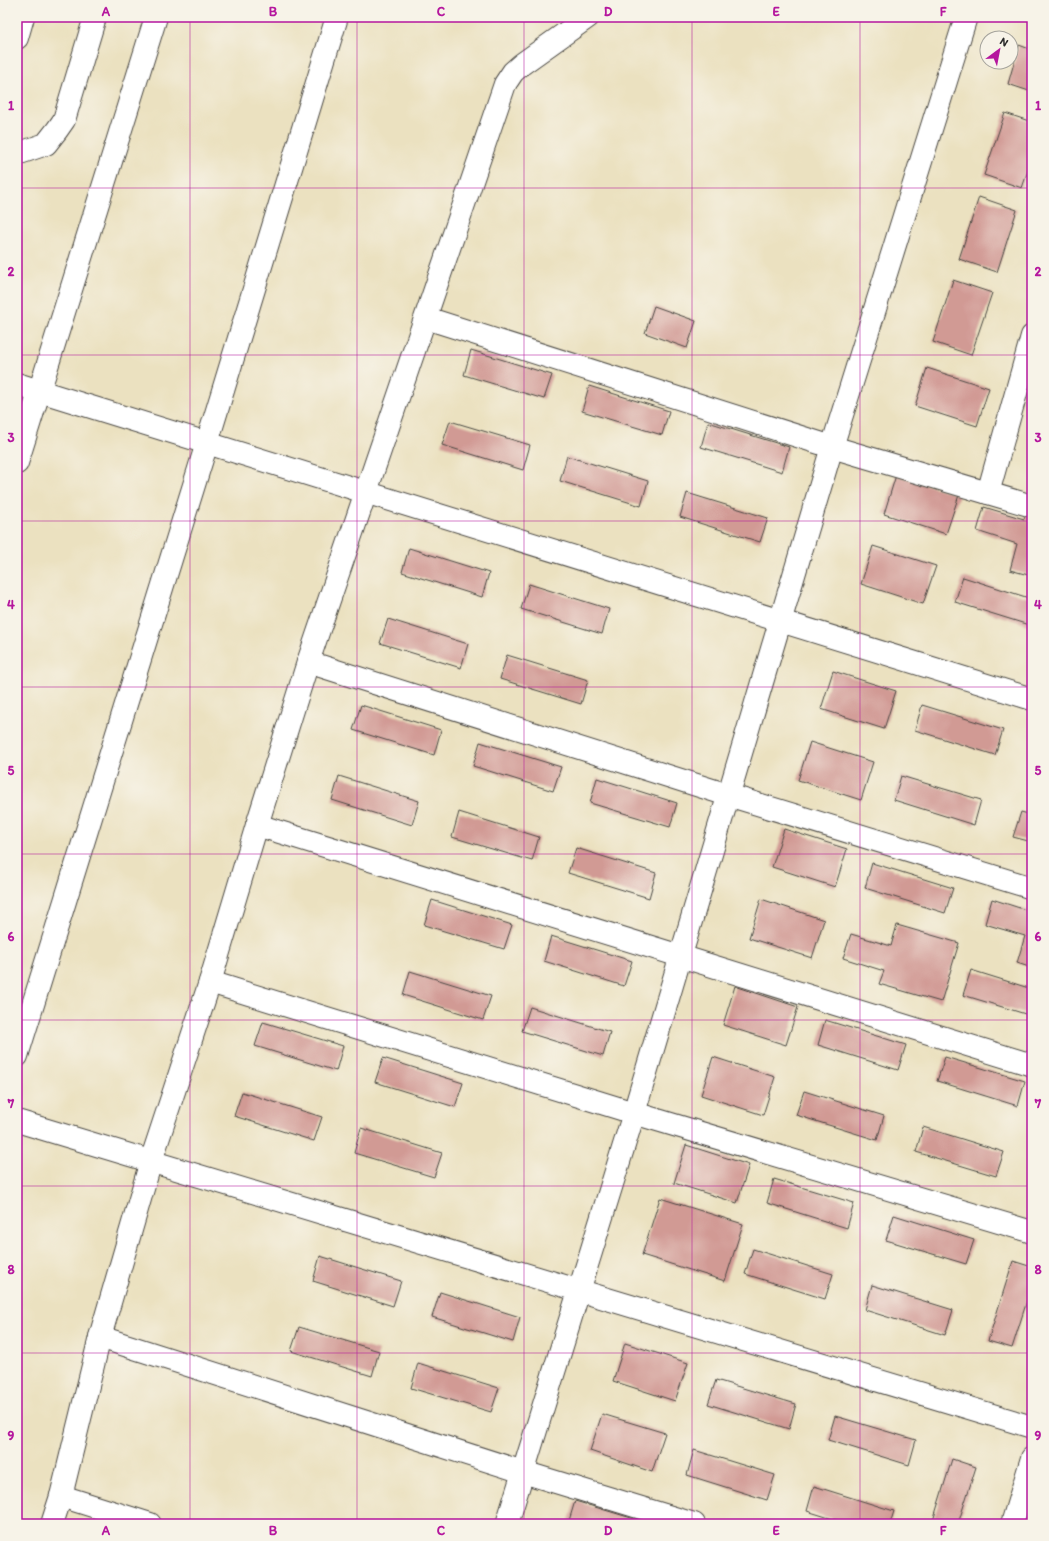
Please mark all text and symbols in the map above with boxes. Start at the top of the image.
text: A [101,4,111,19]
text: B [269,4,278,19]
text: C [437,4,446,19]
text: D [604,4,613,19]
text: E [772,4,780,19]
text: F [940,4,947,19]
north arrow [979,30,1019,70]
text: N [997,34,1011,49]
text: 1 [8,98,14,113]
text: 1 [1035,98,1041,113]
text: 2 [8,264,15,279]
text: 2 [1035,264,1042,279]
text: 3 [7,430,15,445]
text: 3 [1034,430,1042,445]
text: 4 [7,597,15,612]
text: 4 [1034,597,1042,612]
text: 5 [8,763,15,778]
text: 5 [1035,763,1042,778]
text: 6 [8,929,15,944]
text: 6 [1035,929,1042,944]
text: 7 [7,1096,15,1111]
text: 7 [1034,1096,1042,1111]
text: 8 [7,1262,15,1277]
text: 8 [1034,1262,1042,1277]
text: 9 [8,1428,15,1443]
text: 9 [1035,1428,1042,1443]
text: A [101,1523,111,1538]
text: B [269,1523,278,1538]
text: C [437,1523,446,1538]
text: D [604,1523,613,1538]
text: E [772,1523,780,1538]
text: F [940,1523,947,1538]

